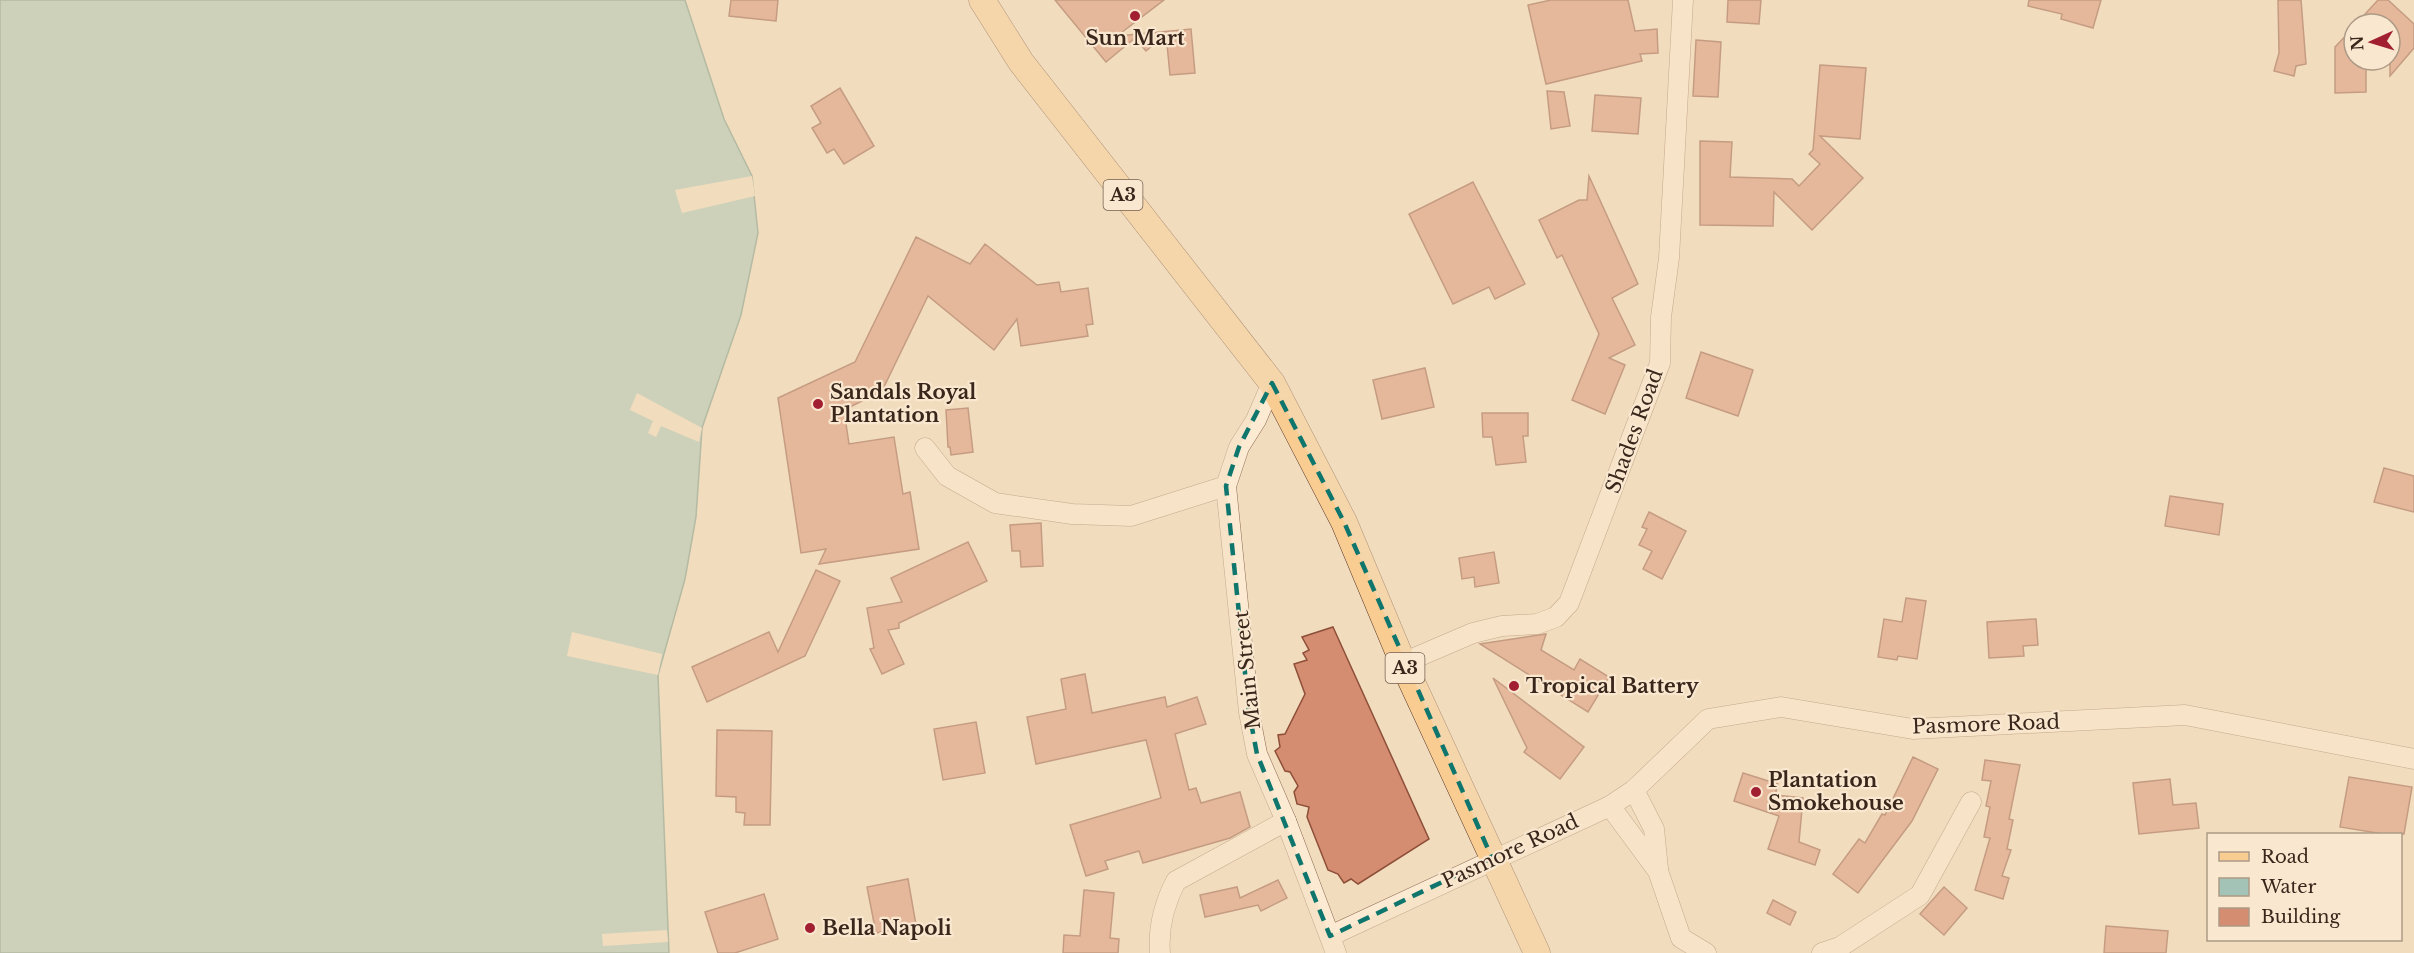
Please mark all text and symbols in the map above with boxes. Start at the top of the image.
marker: Sun Mart [1128,9,1142,23]
north arrow [2342,12,2402,72]
place label: Sun Mart [1085,26,1185,50]
text: N [2347,35,2368,51]
road number: A3 [1104,180,1142,210]
street label: Shades Road [1600,365,1668,497]
place label: Sandals Royal Plantation [830,380,976,427]
marker: Sandals Royal Plantation [811,397,825,411]
street label: Main Street [1229,609,1265,731]
road number: A3 [1386,653,1424,683]
place label: Tropical Battery [1526,674,1700,698]
marker: Tropical Battery [1507,679,1521,693]
street label: Pasmore Road [1912,709,2060,739]
place label: Plantation Smokehouse [1768,768,1904,815]
marker: Plantation Smokehouse [1749,785,1763,799]
street label: Pasmore Road [1438,809,1582,893]
legend [2207,833,2402,941]
text: Road [2261,846,2309,868]
text: Water [2260,876,2317,898]
text: Building [2261,906,2340,928]
place label: Bella Napoli [822,916,952,940]
marker: Bella Napoli [803,921,817,935]

